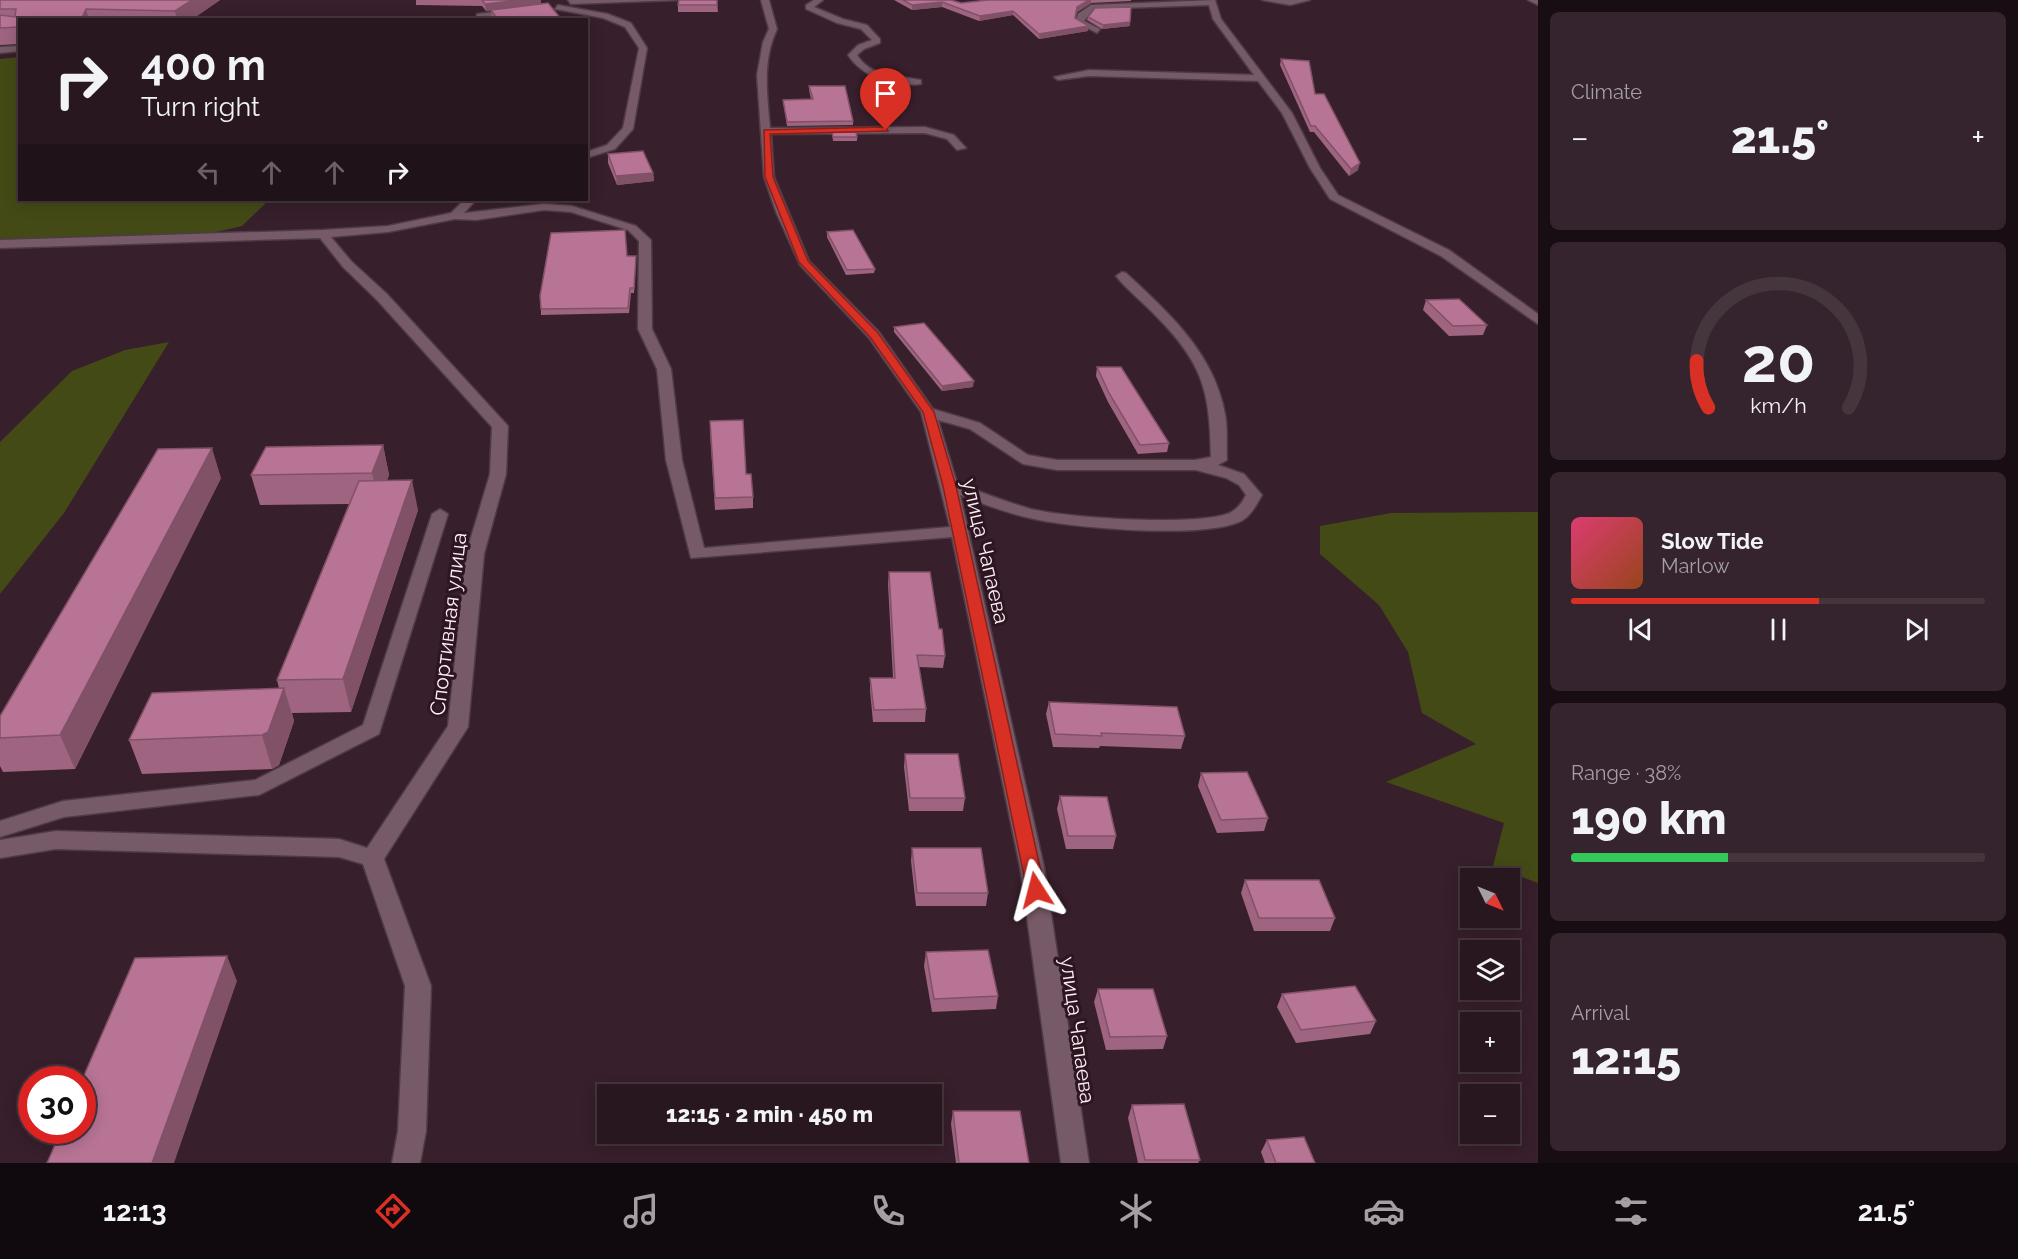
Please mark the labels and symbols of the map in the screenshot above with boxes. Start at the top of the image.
pin [860,68,911,130]
street label: улица Чапаева [957,476,1015,626]
street label: Спортивная улица [424,531,472,717]
position arrow [1004,858,1068,922]
north arrow [1460,868,1520,928]
street label: улица Чапаева [1055,955,1101,1105]
speed limit sign: 30 [18,1066,96,1144]

